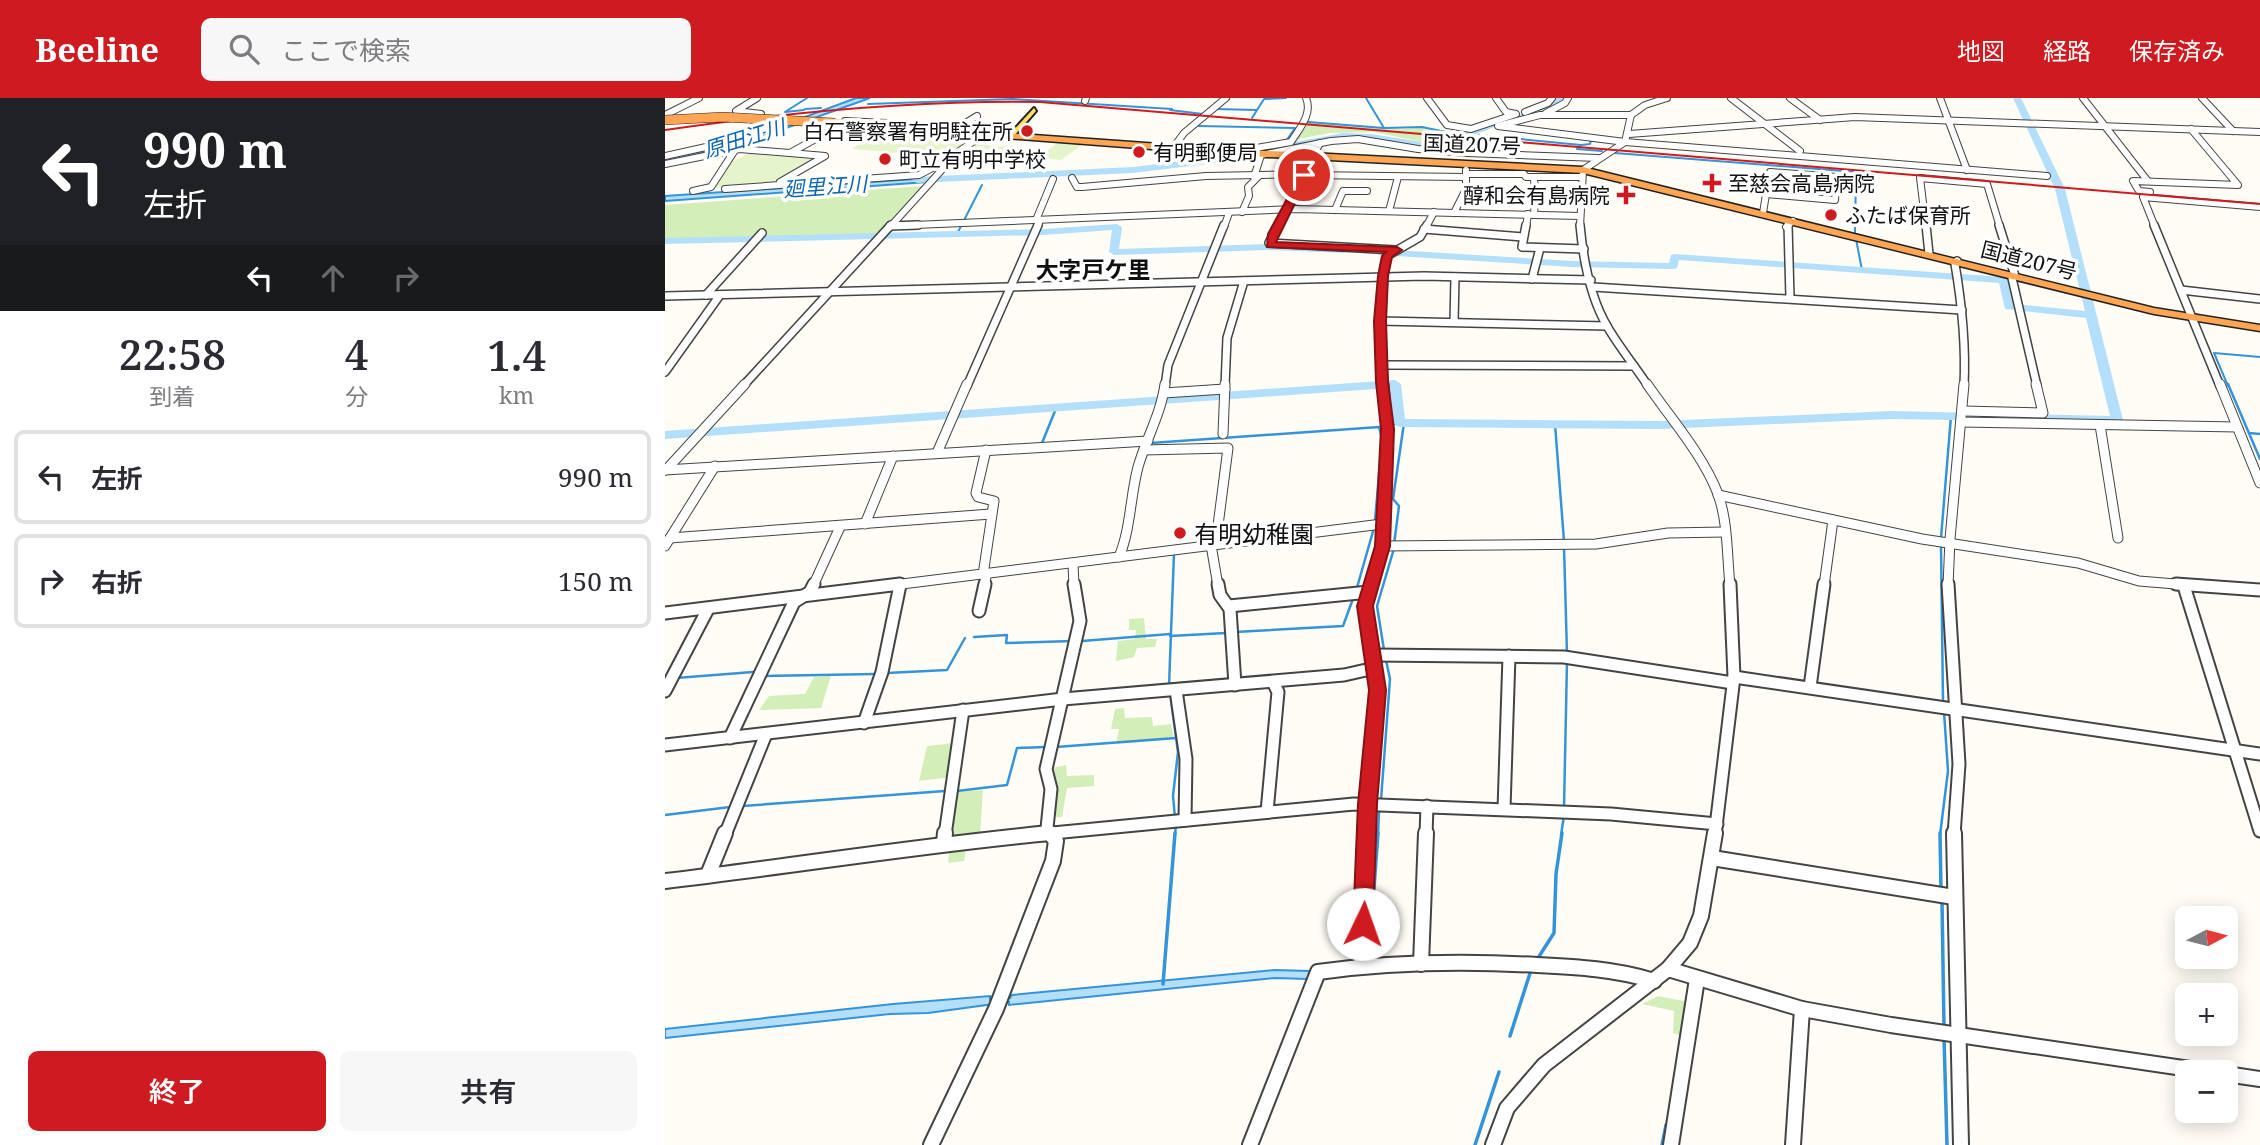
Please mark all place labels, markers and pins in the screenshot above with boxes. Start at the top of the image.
place label: 白石警察署有明駐在所 [803,117,1013,145]
marker: 白石警察署有明駐在所 [1019,123,1035,139]
place label: 有明郵便局 [1153,138,1258,166]
marker: 有明郵便局 [1131,144,1147,160]
place label: 町立有明中学校 [899,145,1046,173]
pin [1274,145,1334,205]
marker: 町立有明中学校 [877,151,893,167]
place label: 至慈会高島病院 [1728,169,1875,197]
marker: 至慈会高島病院 [1702,173,1722,193]
place label: 醇和会有島病院 [1463,181,1610,209]
marker: 醇和会有島病院 [1616,185,1636,205]
place label: ふたば保育所 [1845,201,1971,229]
marker: ふたば保育所 [1823,207,1839,223]
place label: 有明幼稚園 [1194,517,1314,550]
marker: 有明幼稚園 [1172,525,1188,541]

